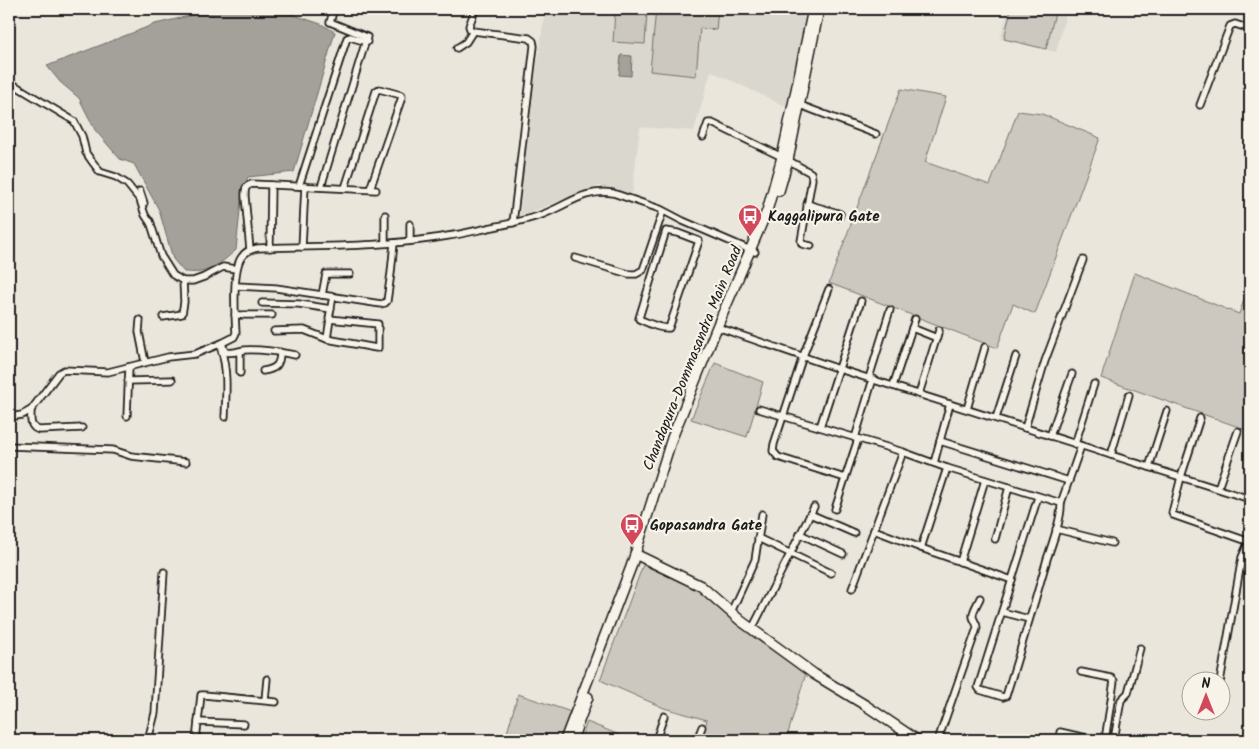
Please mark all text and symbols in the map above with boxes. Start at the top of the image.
bus stop icon: Kaggalipura Gate [737,203,763,237]
place label: Kaggalipura Gate [768,205,880,229]
street label: Chandapura-Dommasandra Main Road [637,242,749,474]
bus stop icon: Gopasandra Gate [619,512,645,546]
place label: Gopasandra Gate [650,514,763,538]
north arrow [1182,672,1232,722]
text: N [1202,673,1211,695]

